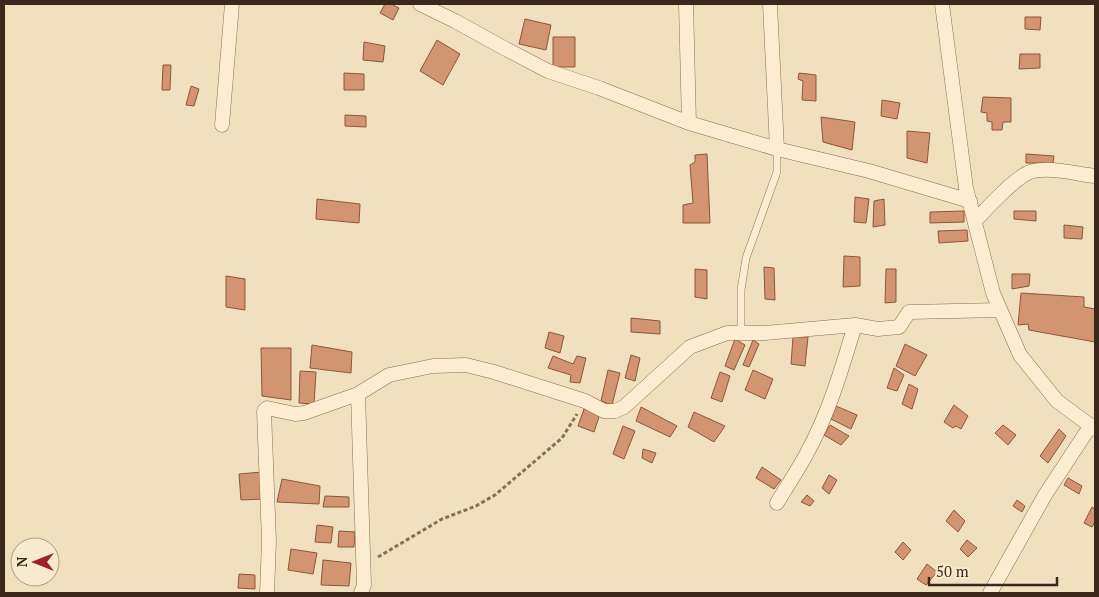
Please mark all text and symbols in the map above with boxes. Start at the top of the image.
north arrow [10,537,60,587]
scale bar [929,554,1056,586]
text: N [12,556,31,567]
text: 50 m [936,561,969,581]

